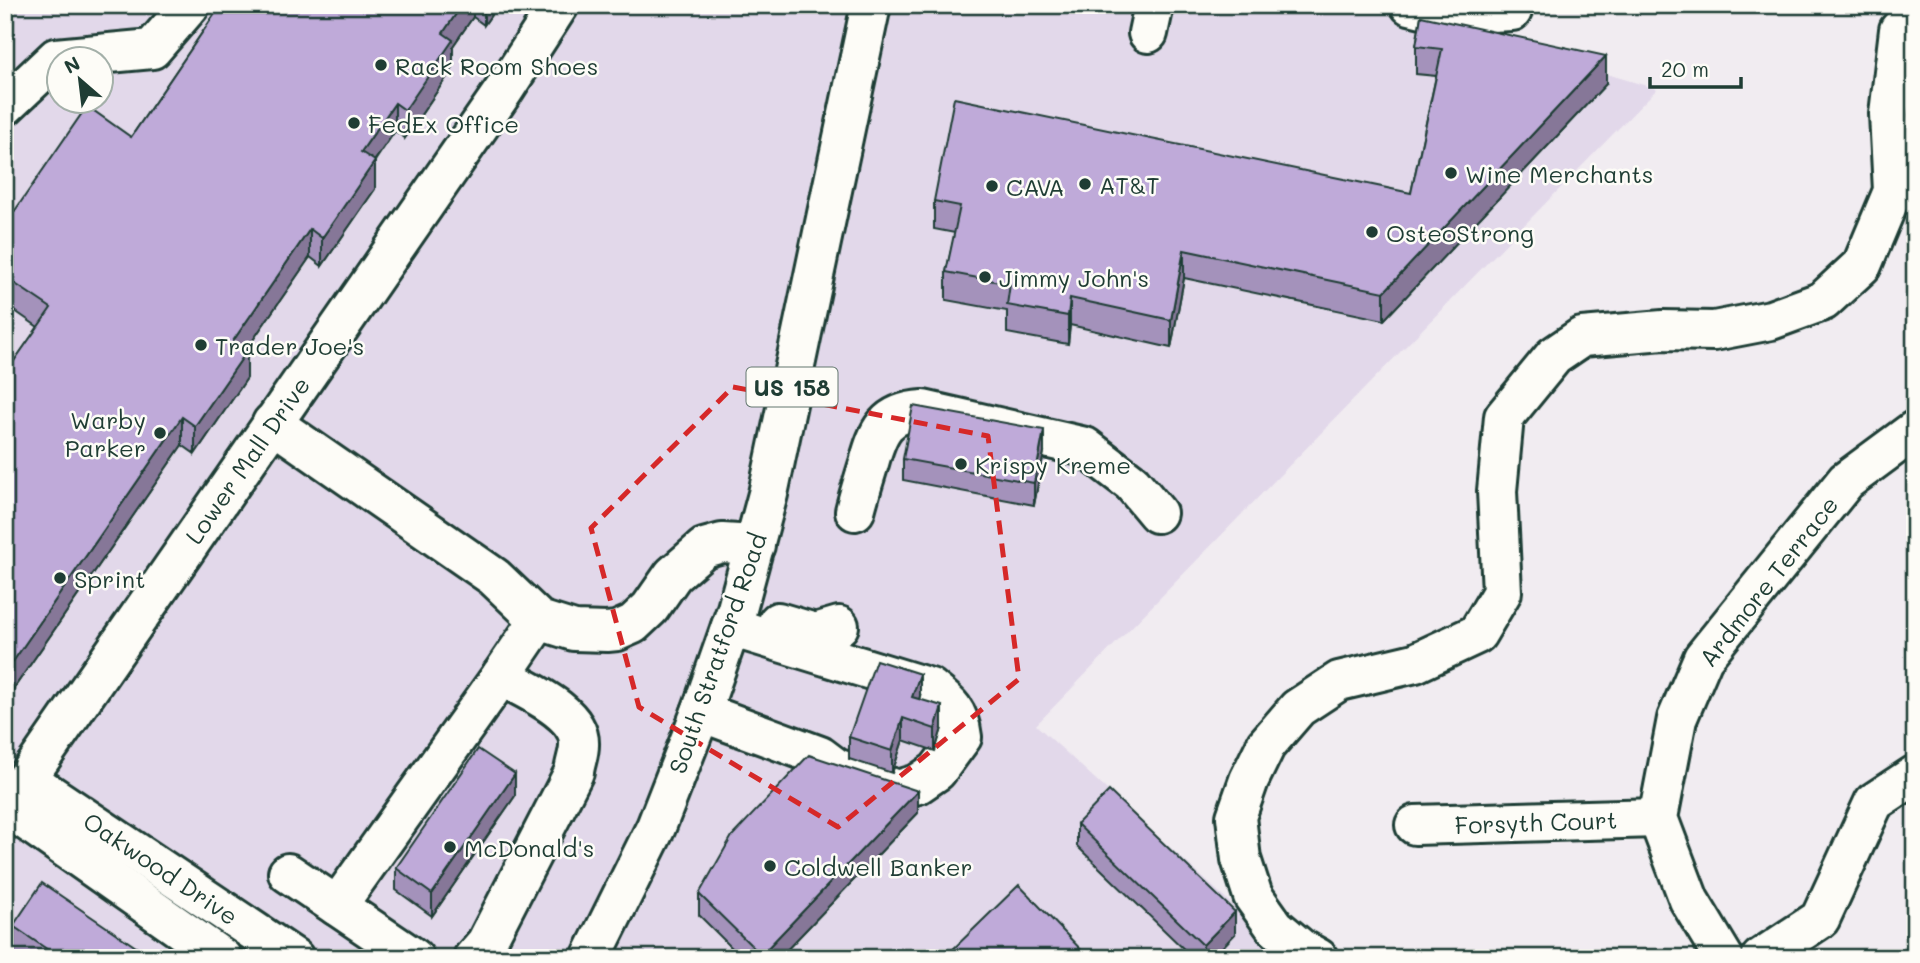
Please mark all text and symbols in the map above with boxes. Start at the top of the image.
north arrow [46,46,116,116]
scale bar [1650,46,1742,90]
text: N [60,50,84,79]
place label: Rack Room Shoes [395,50,598,81]
text: 20 m [1661,55,1709,82]
marker: Rack Room Shoes [373,57,389,73]
place label: FedEx Office [368,108,519,139]
marker: FedEx Office [346,115,362,131]
place label: Wine Merchants [1465,158,1653,189]
marker: Wine Merchants [1443,165,1459,181]
place label: AT&T [1099,169,1160,200]
place label: CAVA [1006,171,1065,202]
marker: AT&T [1077,176,1093,192]
marker: CAVA [984,178,1000,194]
place label: OsteoStrong [1386,217,1534,248]
marker: OsteoStrong [1364,224,1380,240]
place label: Jimmy John's [999,262,1149,293]
marker: Jimmy John's [977,269,993,285]
place label: Trader Joe's [215,330,364,361]
marker: Trader Joe's [193,337,209,353]
road number: US 158 [746,368,838,406]
street label: Lower Mall Drive [178,370,316,550]
place label: Warby Parker [65,404,146,463]
marker: Warby Parker [152,425,168,441]
place label: Krispy Kreme [975,449,1131,480]
marker: Krispy Kreme [953,456,969,472]
street label: Ardmore Terrace [1692,489,1844,673]
street label: South Stratford Road [661,529,773,777]
place label: Sprint [74,563,146,594]
marker: Sprint [52,570,68,586]
street label: Forsyth Court [1454,804,1618,840]
street label: Oakwood Drive [78,805,244,931]
place label: McDonald's [464,832,594,863]
marker: McDonald's [442,839,458,855]
place label: Coldwell Banker [784,851,973,882]
marker: Coldwell Banker [762,858,778,874]

